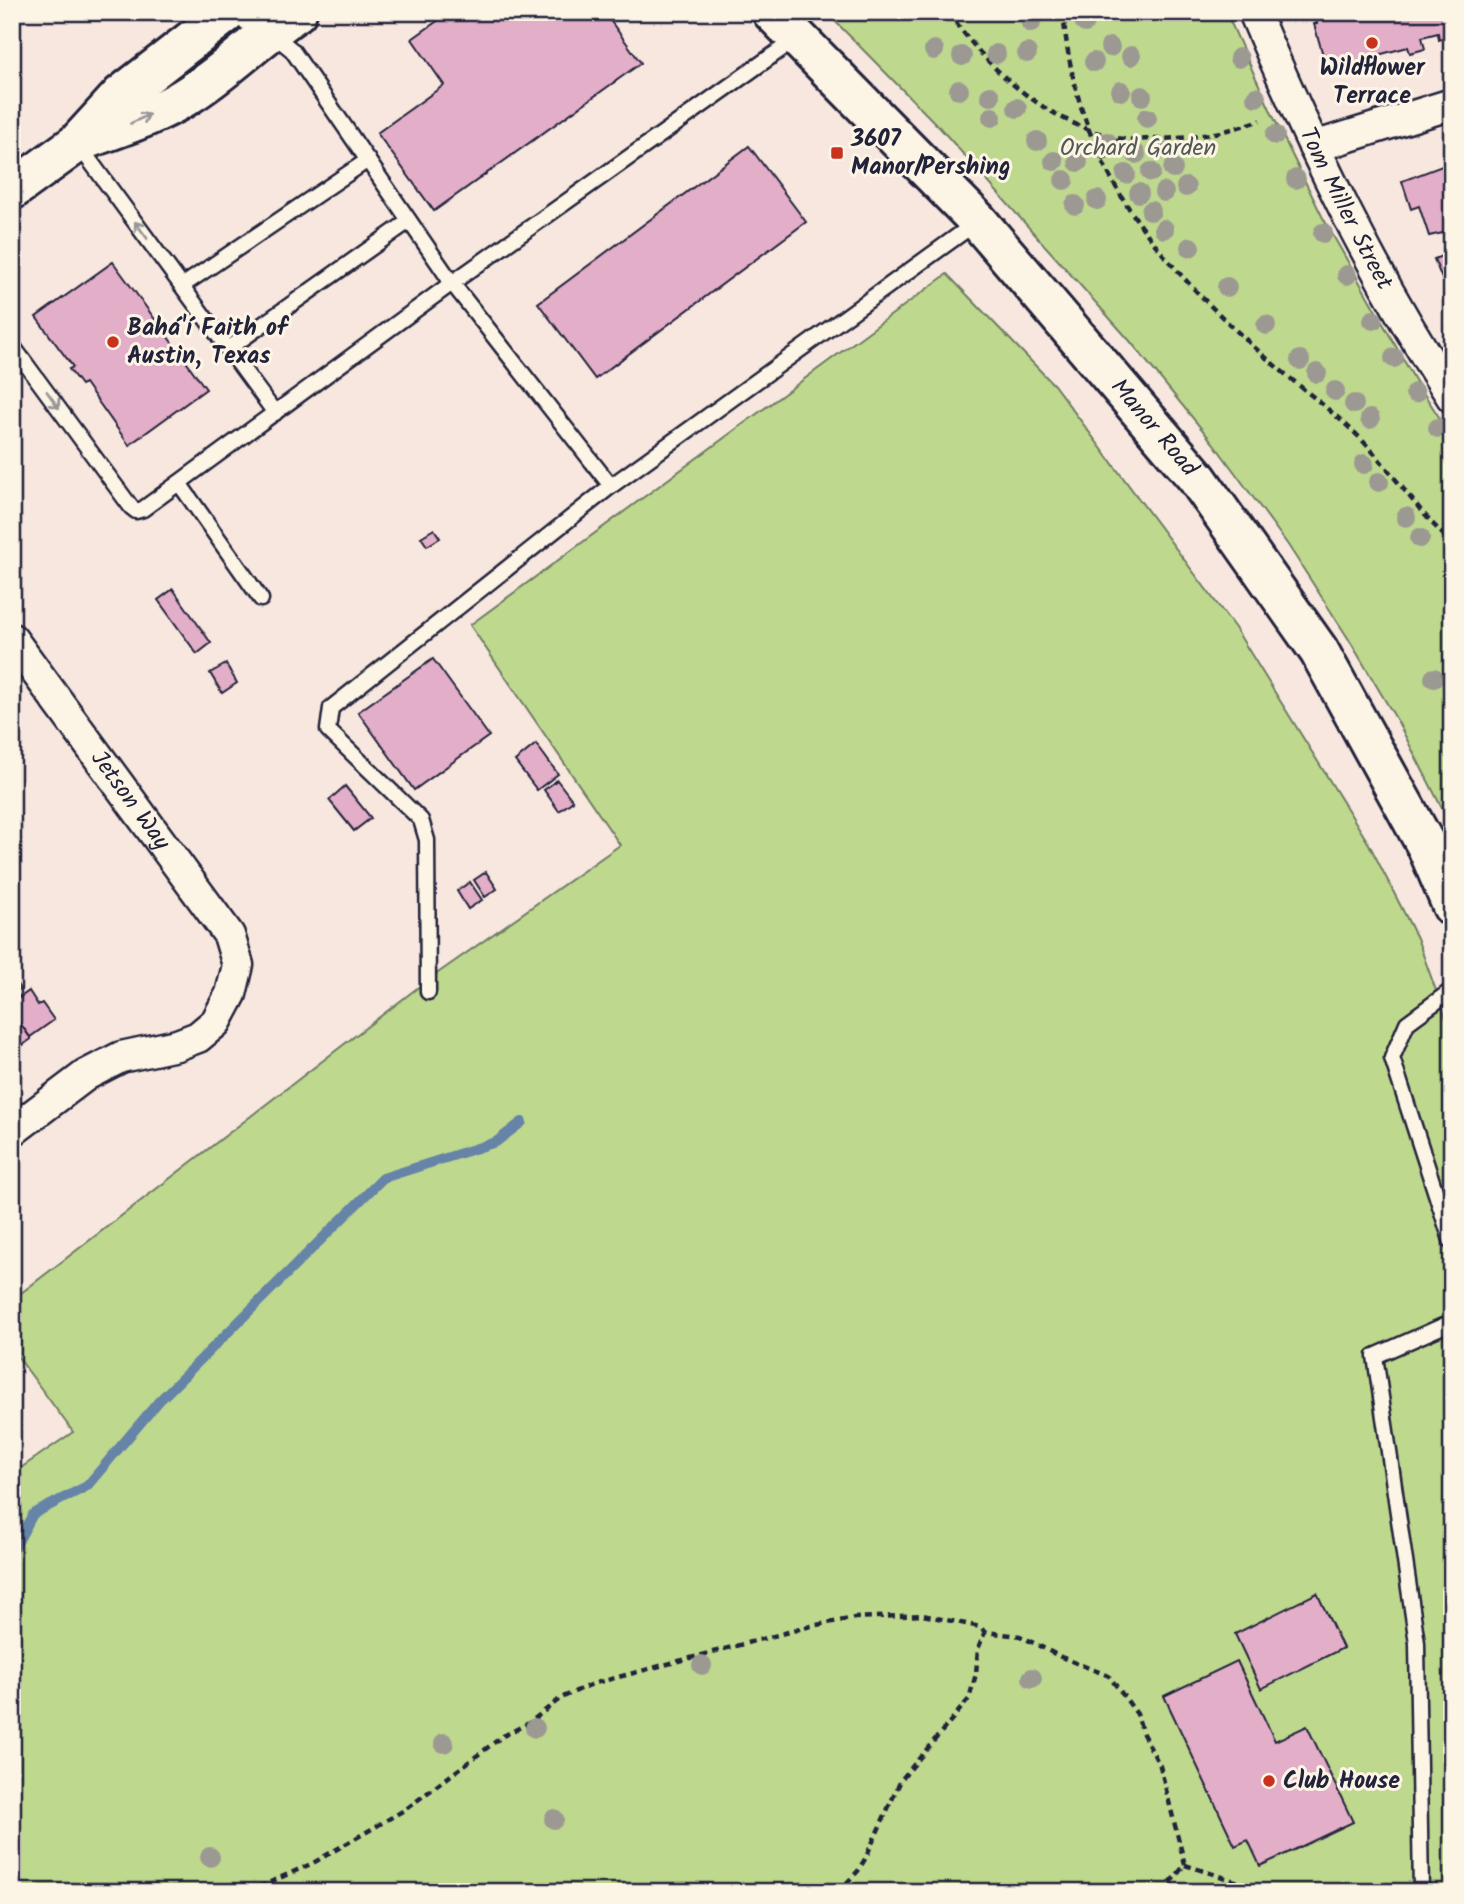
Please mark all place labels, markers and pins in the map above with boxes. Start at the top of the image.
marker: Wildflower Terrace [1364,35,1380,51]
place label: Wildflower Terrace [1319,49,1426,116]
place label: 3607 Manor/Pershing [850,120,1010,187]
marker: 3607 Manor/Pershing [829,145,845,161]
place label: Bahá'í Faith of Austin, Texas [127,309,290,376]
marker: Bahá'í Faith of Austin, Texas [105,334,121,350]
place label: Club House [1283,1762,1400,1801]
marker: Club House [1261,1773,1277,1789]

